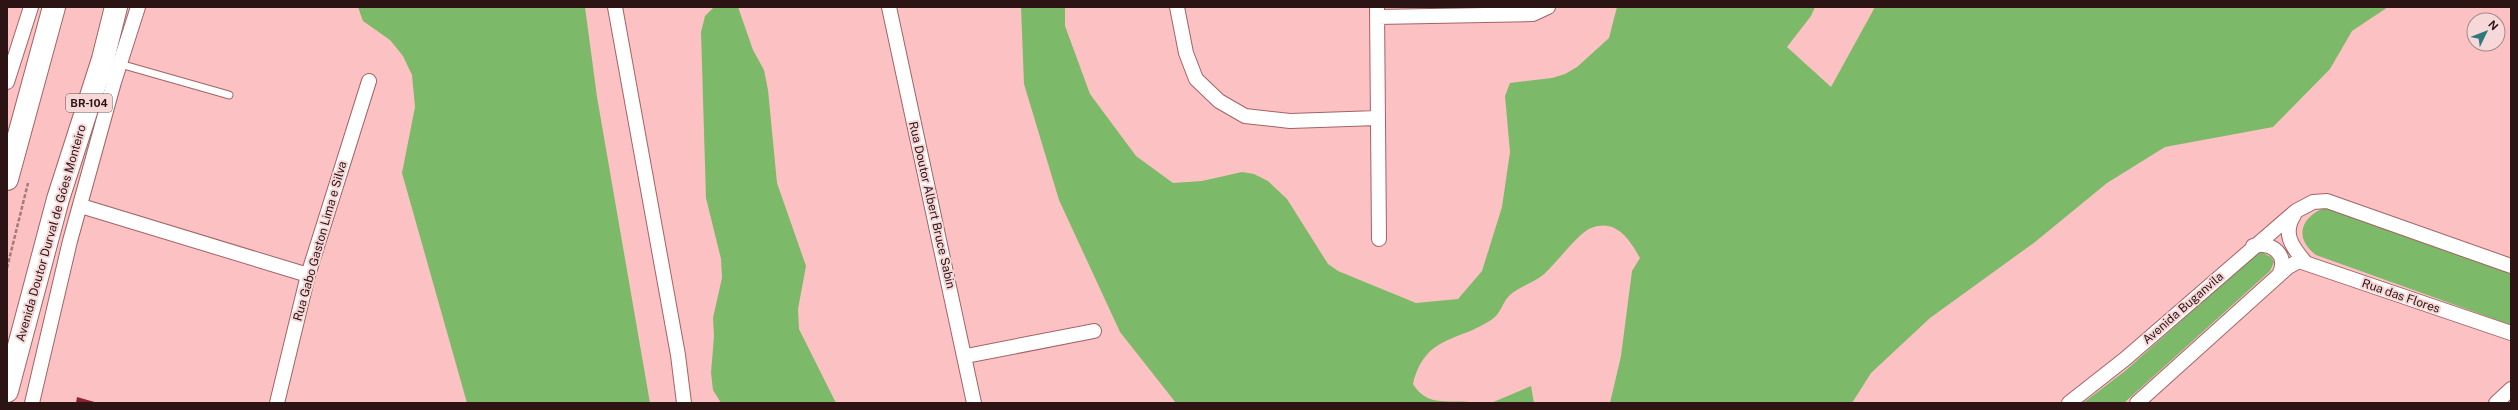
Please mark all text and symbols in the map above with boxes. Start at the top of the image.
north arrow [2466,12,2506,52]
text: N [2486,18,2501,32]
road number: BR-104 [66,94,112,112]
street label: Rua Doutor Albert Bruce Sabin [906,120,958,290]
street label: Avenida Doutor Durval de Góes Monteiro [13,123,89,343]
street label: Rua Gabo Gaston Lima e Silva [290,159,350,323]
street label: Avenida Buganvila [2140,269,2226,347]
street label: Rua das Flores [2360,276,2442,316]

